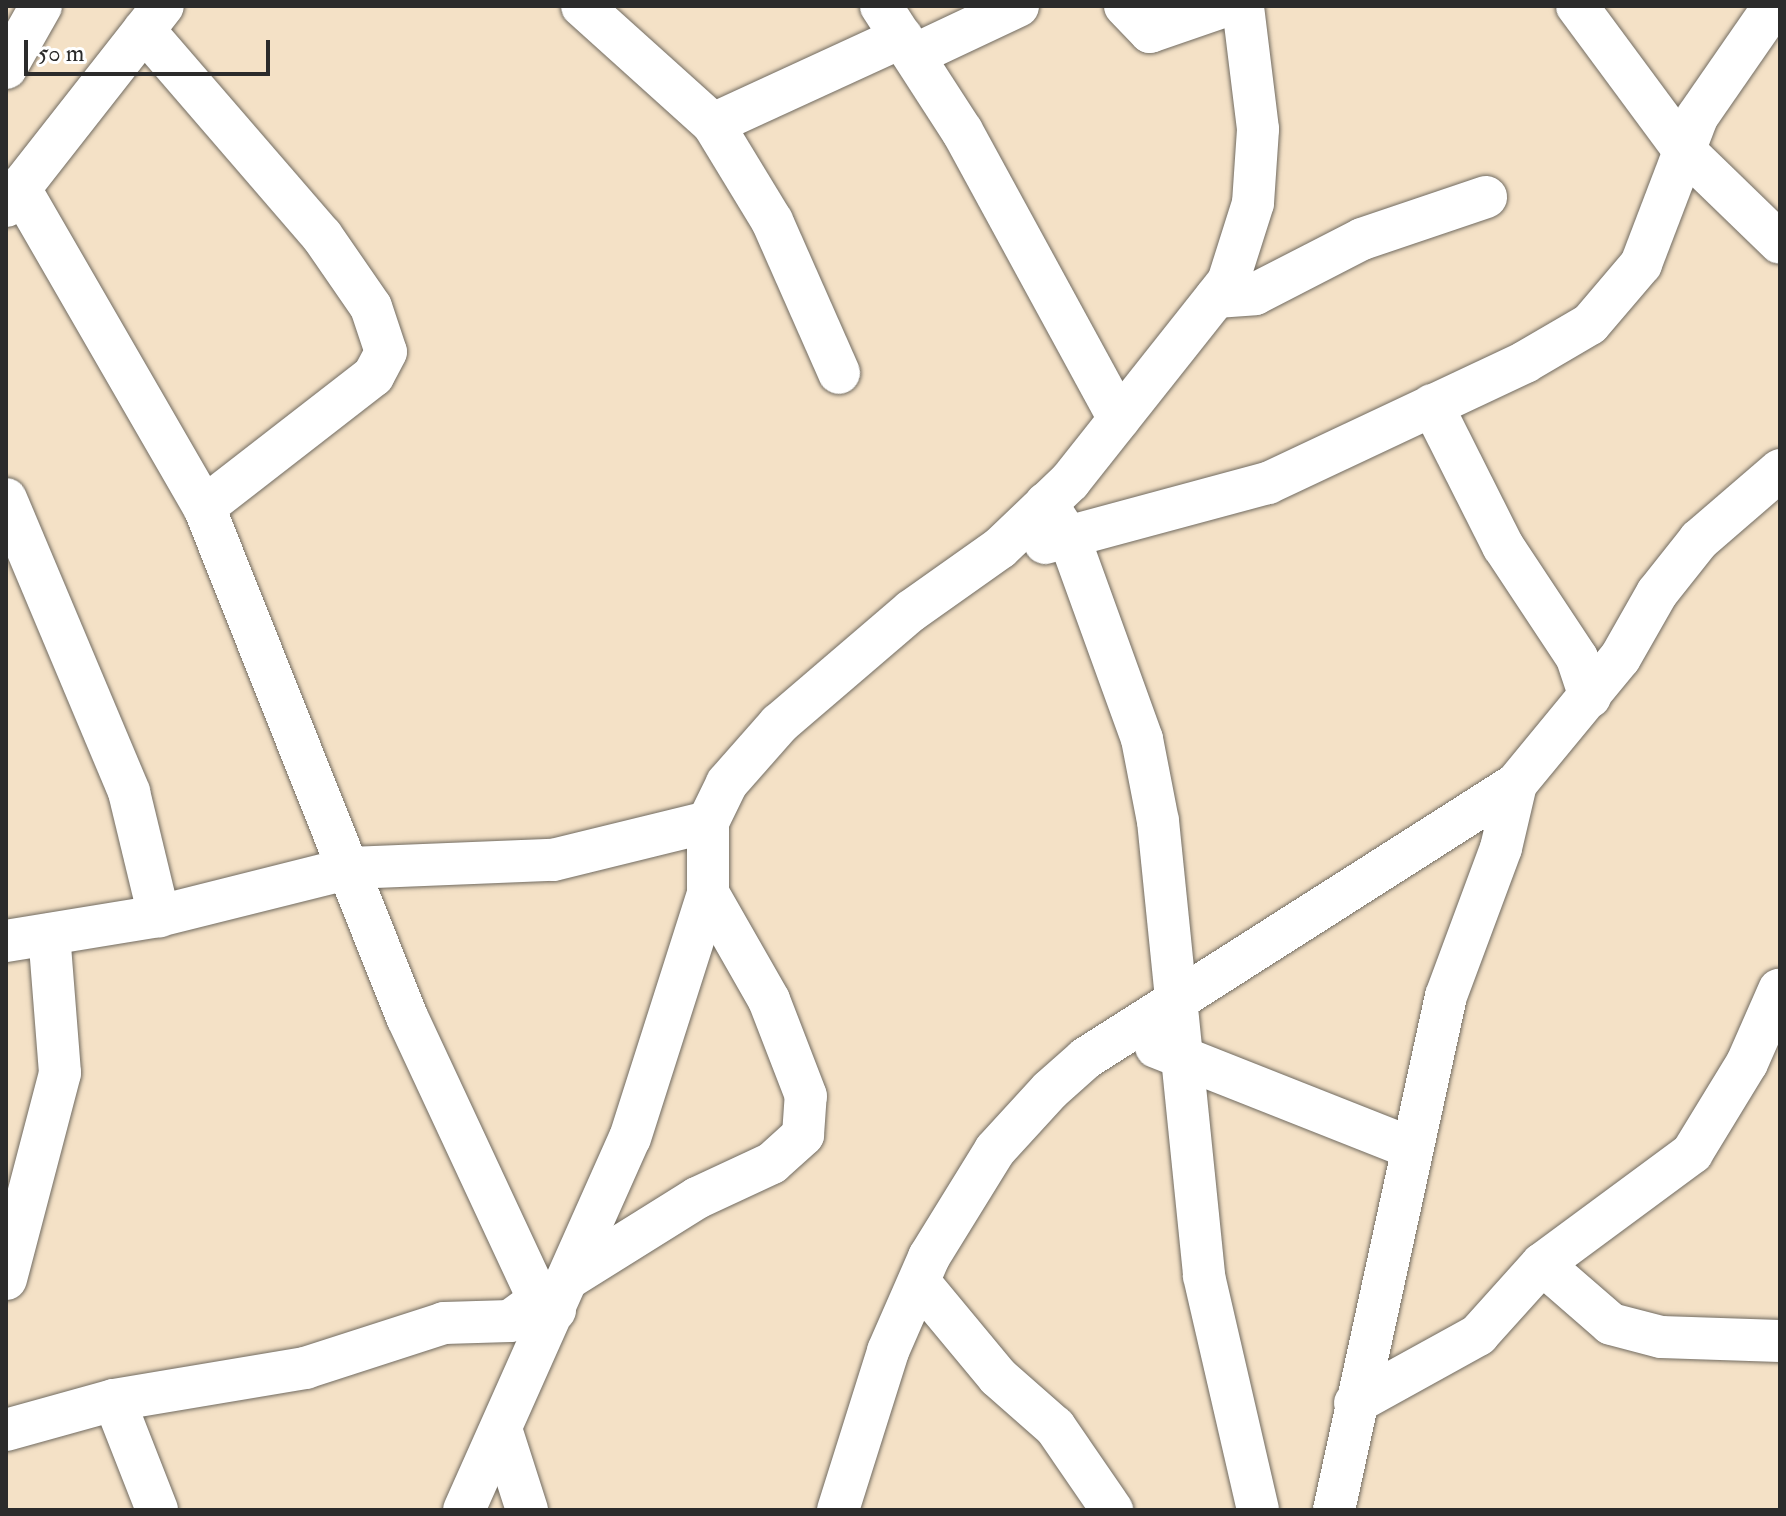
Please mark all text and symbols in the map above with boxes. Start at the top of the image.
scale bar [28,24,274,74]
text: 50 m [38,38,84,69]

